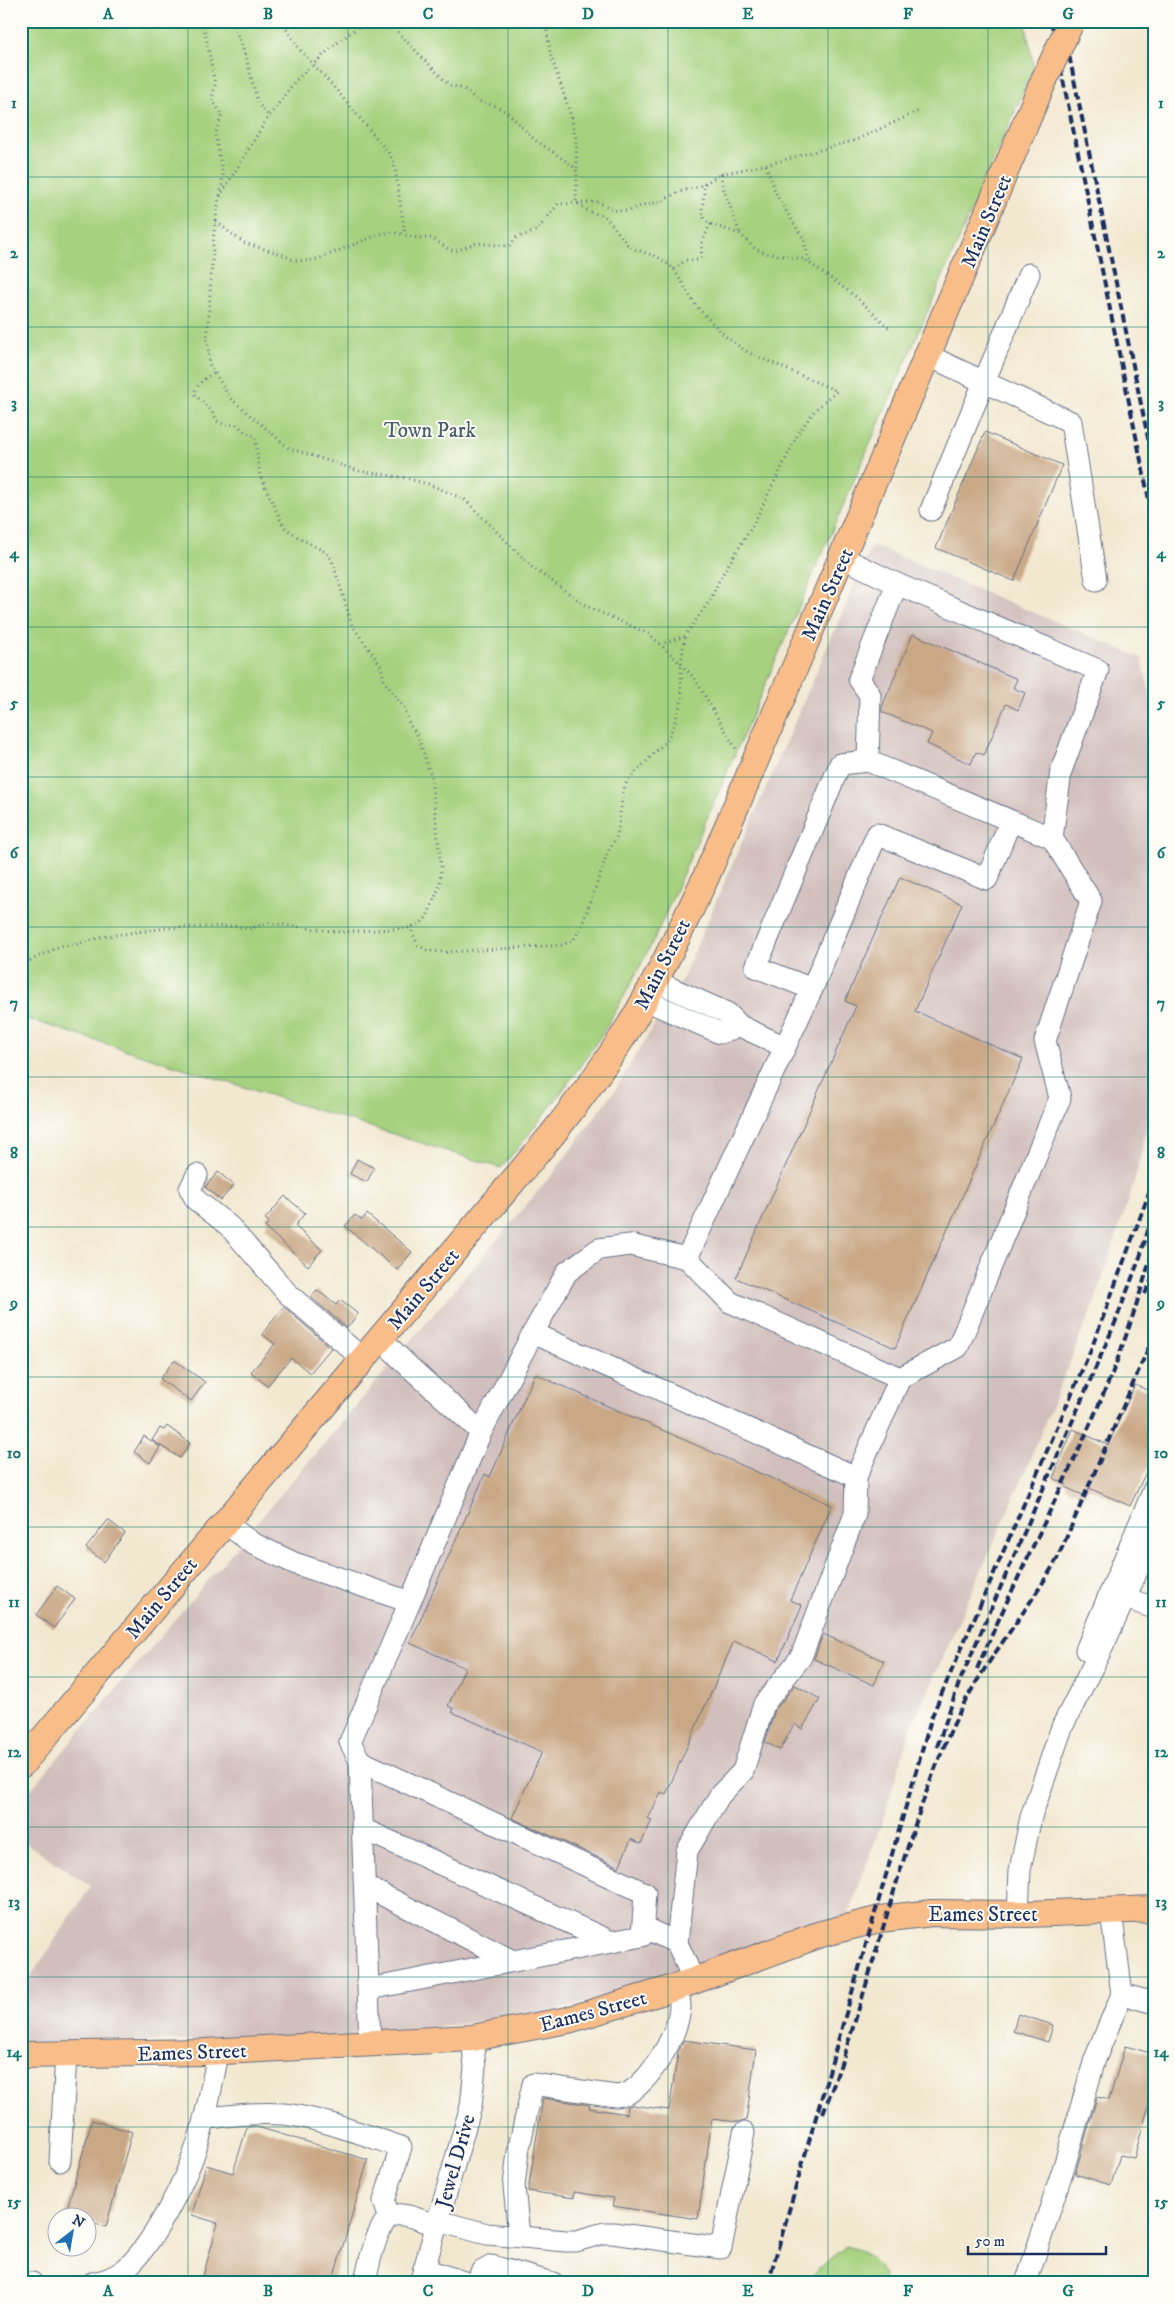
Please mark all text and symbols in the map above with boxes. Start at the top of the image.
text: A [102,4,114,24]
text: B [263,4,273,24]
text: C [423,4,433,24]
text: D [582,4,594,24]
text: E [742,4,754,24]
text: F [903,4,913,24]
text: G [1062,4,1074,24]
text: 1 [11,93,17,113]
text: 1 [1158,93,1164,113]
street label: Main Street [956,171,1018,272]
text: 2 [10,243,19,263]
text: 2 [1157,243,1166,263]
text: 3 [11,393,17,413]
text: 3 [1158,393,1164,413]
park label: Town Park [384,418,477,444]
text: 4 [8,543,19,563]
text: 4 [1155,543,1166,563]
street label: Main Street [796,544,860,645]
text: 5 [9,693,18,713]
text: 5 [1156,693,1165,713]
text: 6 [10,843,20,863]
text: 6 [1157,843,1167,863]
street label: Main Street [629,914,697,1014]
text: 7 [10,993,18,1013]
text: 7 [1157,993,1165,1013]
text: 8 [10,1143,18,1163]
text: 8 [1157,1143,1165,1163]
street label: Main Street [382,1243,466,1336]
text: 9 [9,1293,18,1313]
text: 9 [1156,1293,1165,1313]
text: 10 [7,1443,22,1463]
text: 10 [1154,1443,1169,1463]
street label: Main Street [120,1552,204,1645]
text: 11 [8,1592,20,1612]
text: 11 [1155,1592,1167,1612]
text: 12 [7,1742,22,1762]
text: 12 [1154,1742,1169,1762]
text: 13 [8,1892,20,1912]
text: 13 [1155,1892,1167,1912]
street label: Eames Street [928,1902,1038,1928]
street label: Eames Street [537,1985,650,2039]
street label: Eames Street [137,2038,247,2068]
text: 14 [6,2042,22,2062]
text: 14 [1153,2042,1169,2062]
street label: Jewel Drive [430,2111,482,2213]
text: 15 [7,2192,21,2212]
text: 15 [1154,2192,1168,2212]
north arrow [48,2206,98,2256]
text: N [69,2211,88,2233]
scale bar [968,2224,1105,2256]
text: 50 m [975,2232,1005,2251]
text: A [102,2281,114,2301]
text: B [263,2281,273,2301]
text: C [423,2281,433,2301]
text: D [582,2281,594,2301]
text: E [742,2281,754,2301]
text: F [903,2281,913,2301]
text: G [1062,2281,1074,2301]

